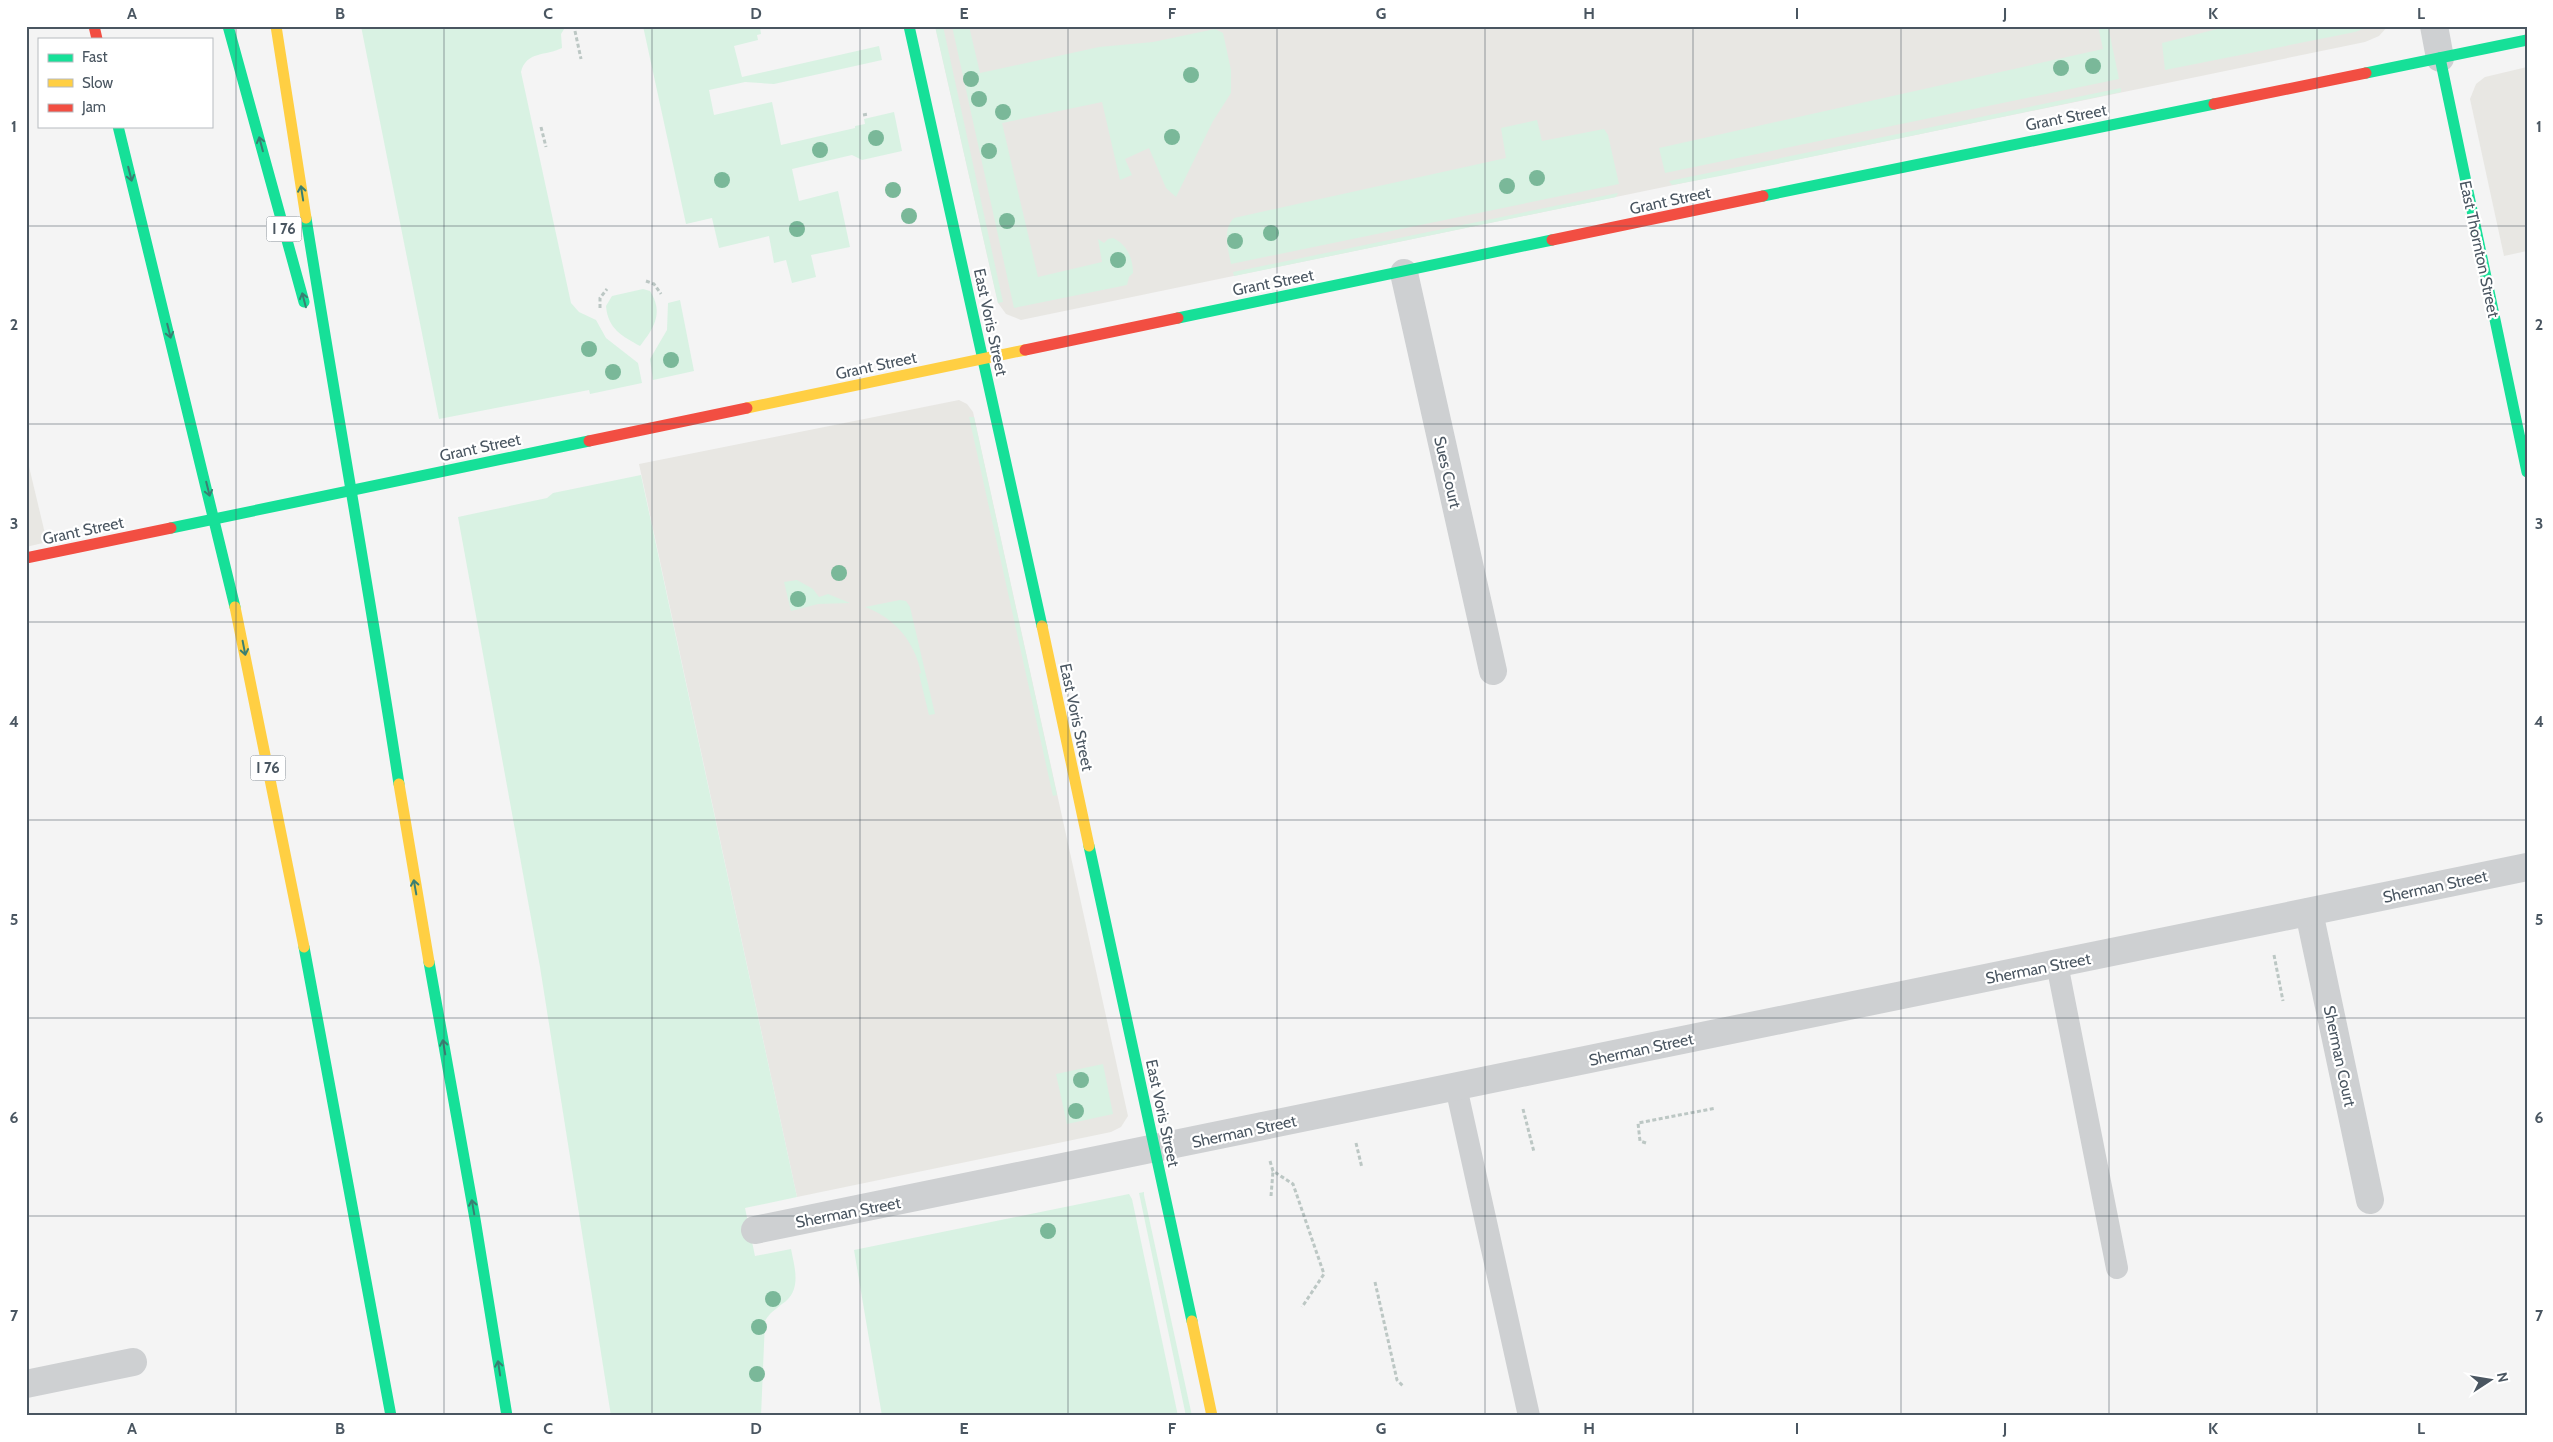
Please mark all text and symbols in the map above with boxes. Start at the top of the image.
text: A [127,4,137,23]
text: B [335,4,345,23]
text: C [543,4,553,23]
text: D [750,4,762,23]
text: E [959,4,969,23]
text: F [1168,4,1177,23]
text: G [1376,4,1386,23]
text: H [1583,4,1595,23]
text: I [1795,4,1799,23]
text: J [2002,4,2007,23]
text: K [2208,4,2218,23]
text: L [2417,4,2425,23]
legend [38,38,212,128]
text: Fast [82,48,107,66]
text: Slow [82,74,113,92]
text: Jam [81,98,106,116]
street label: Grant Street [2024,100,2109,135]
text: 1 [11,117,17,136]
text: 1 [2536,117,2542,136]
one-way arrow [255,136,265,152]
one-way arrow [126,165,135,181]
street label: East Thornton Street [2456,179,2503,320]
street label: Grant Street [1628,183,1713,218]
one-way arrow [297,186,307,202]
road number: I 76 [266,216,302,242]
street label: Grant Street [1231,265,1316,300]
street label: East Voris Street [970,267,1011,378]
one-way arrow [298,293,308,309]
text: 2 [10,315,18,334]
text: 2 [2535,315,2543,334]
one-way arrow [165,323,174,339]
street label: Grant Street [834,348,919,383]
street label: Grant Street [438,430,523,465]
street label: Sues Court [1430,434,1465,511]
one-way arrow [204,481,213,497]
street label: Grant Street [41,513,126,548]
text: 3 [10,514,18,533]
text: 3 [2535,514,2543,533]
one-way arrow [239,639,249,655]
street label: East Voris Street [1056,662,1097,773]
text: 4 [9,712,19,731]
text: 4 [2534,712,2544,731]
road number: I 76 [250,756,286,780]
street label: Sherman Street [2381,866,2490,907]
one-way arrow [410,880,420,896]
text: 5 [10,910,18,929]
text: 5 [2535,910,2543,929]
street label: Sherman Street [1984,949,2093,988]
street label: Sherman Court [2320,1004,2360,1109]
street label: Sherman Street [1587,1029,1696,1070]
one-way arrow [439,1040,448,1056]
street label: East Voris Street [1142,1058,1183,1169]
text: 6 [10,1108,19,1127]
text: 6 [2535,1108,2544,1127]
street label: Sherman Street [1190,1111,1299,1152]
street label: Sherman Street [794,1193,903,1232]
one-way arrow [467,1200,477,1216]
text: 7 [10,1306,19,1325]
text: 7 [2535,1306,2544,1325]
north arrow [2466,1354,2516,1404]
one-way arrow [494,1360,504,1376]
text: N [2493,1371,2513,1384]
text: A [127,1419,137,1438]
text: B [335,1419,345,1438]
text: C [543,1419,553,1438]
text: D [750,1419,762,1438]
text: E [959,1419,969,1438]
text: F [1168,1419,1177,1438]
text: G [1376,1419,1386,1438]
text: H [1583,1419,1595,1438]
text: I [1795,1419,1799,1438]
text: J [2002,1419,2007,1438]
text: K [2208,1419,2218,1438]
text: L [2417,1419,2425,1438]

